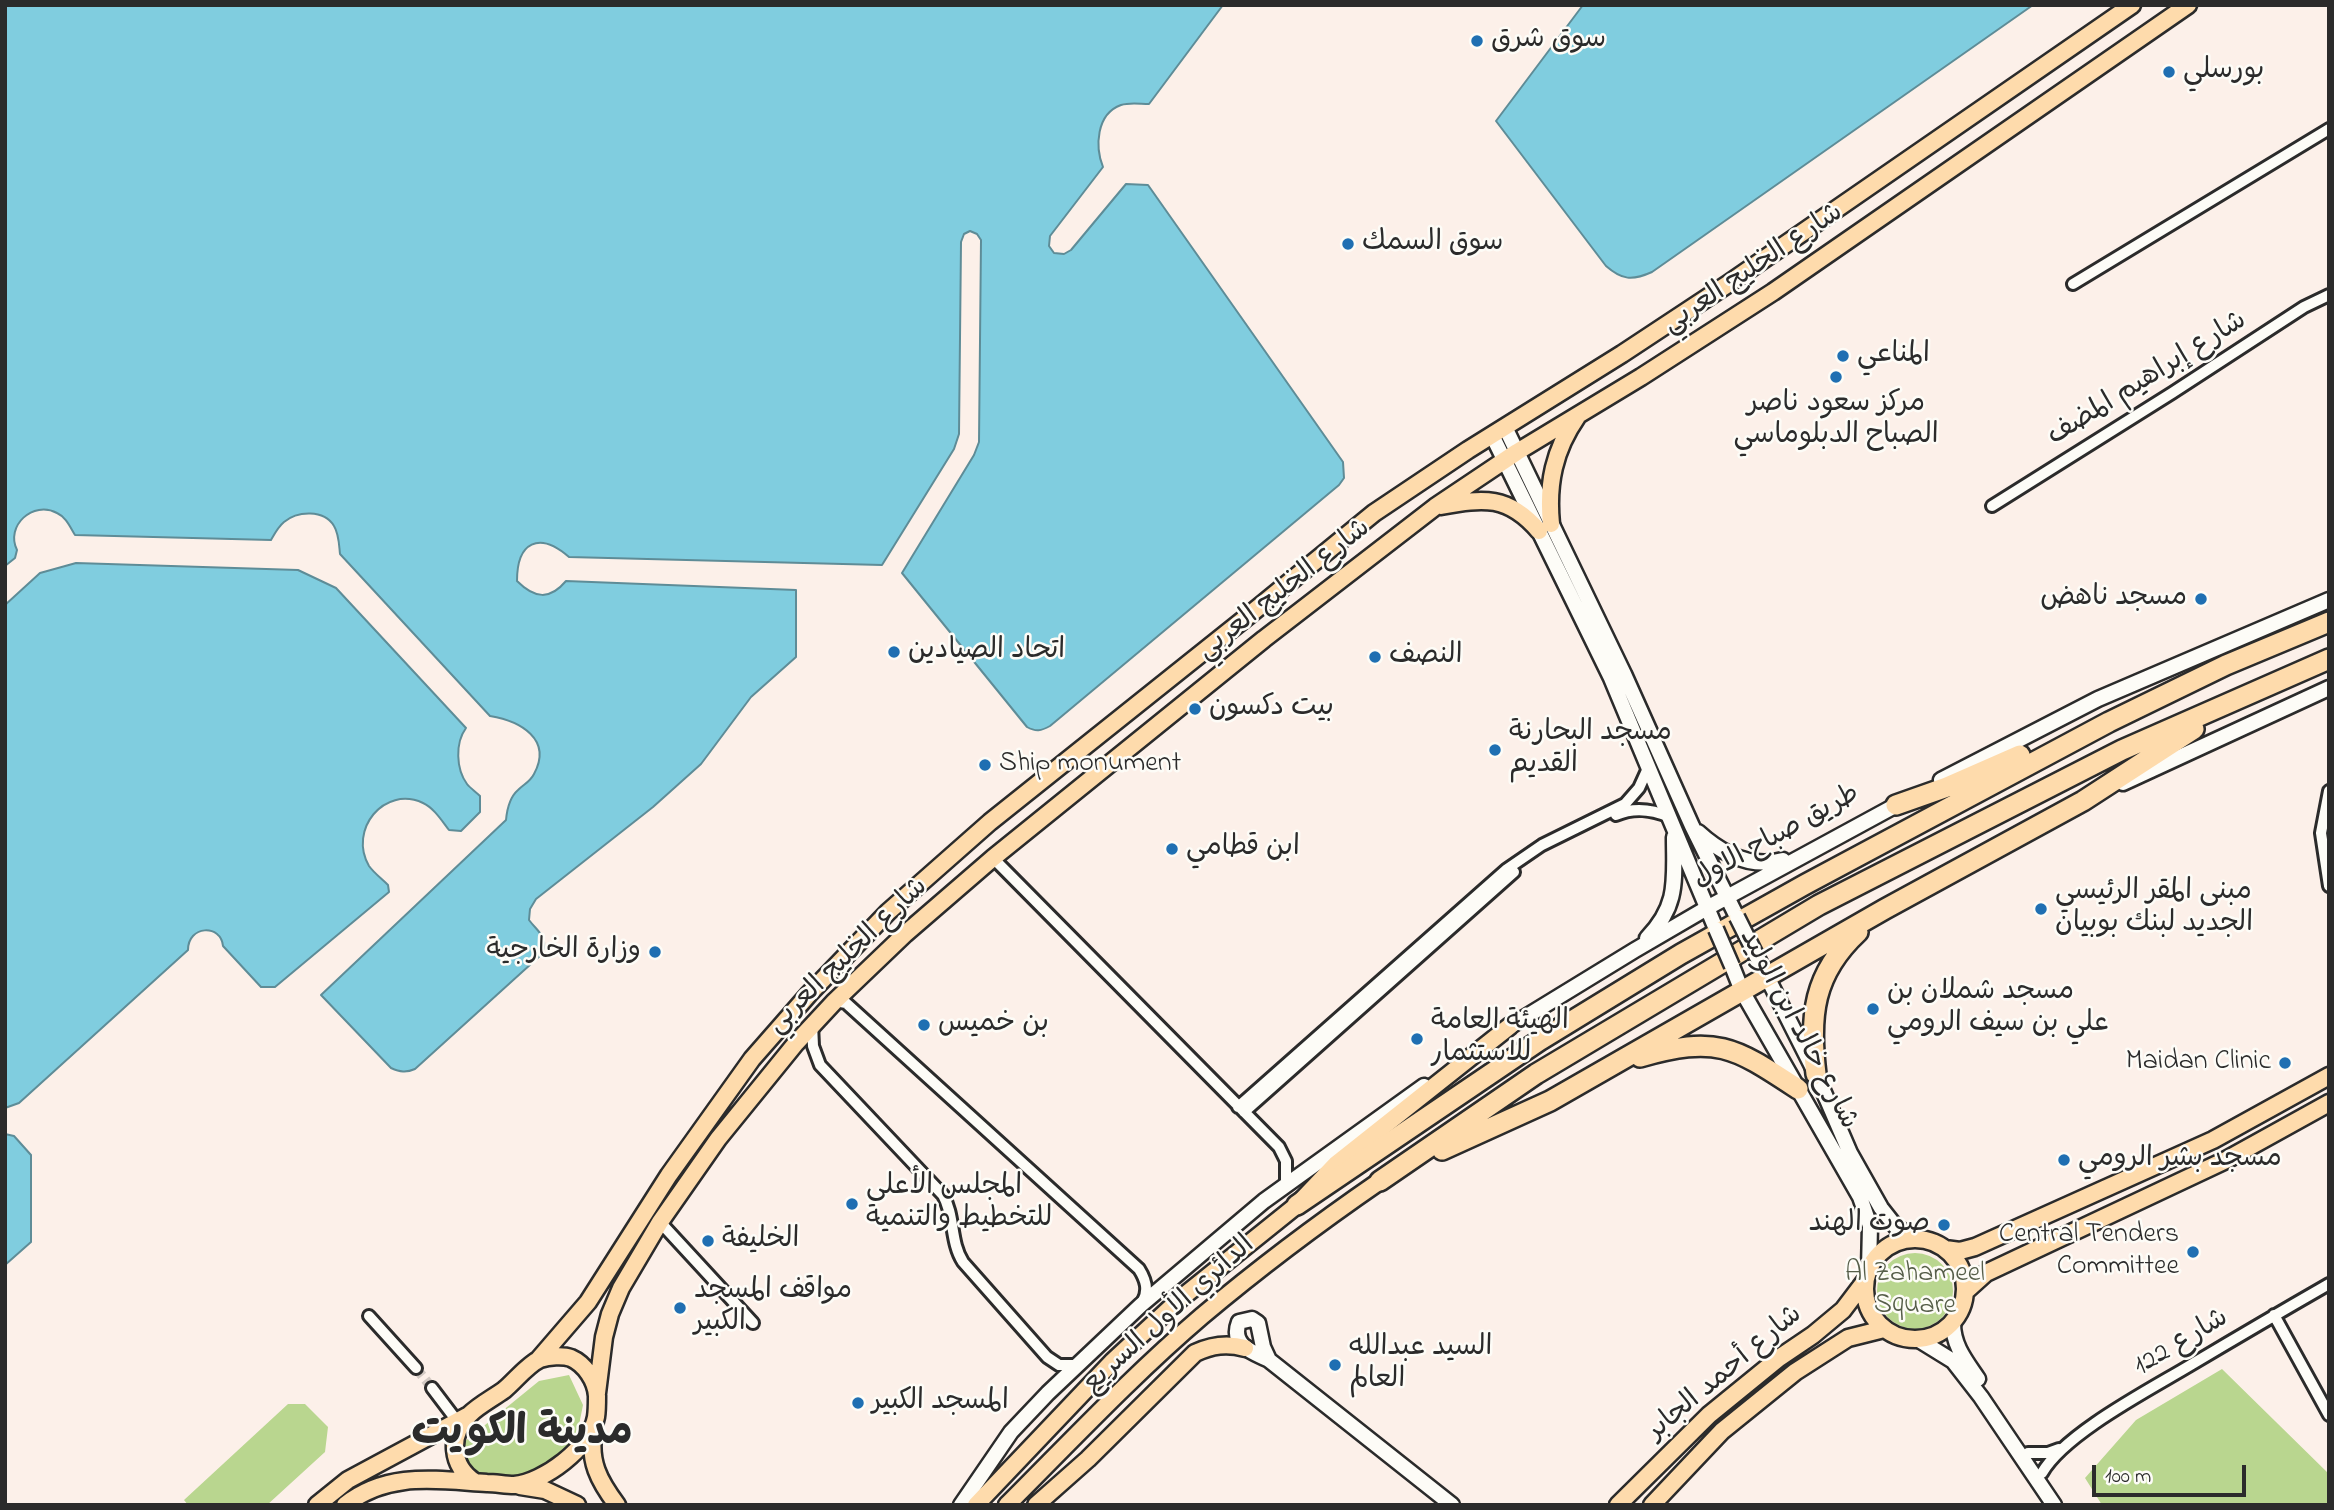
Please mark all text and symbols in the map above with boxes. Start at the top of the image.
place label: سوق شرق [1491,24,1606,58]
marker: سوق شرق [1469,33,1485,49]
place label: بورسلي [2183,55,2264,89]
marker: بورسلي [2161,64,2177,80]
street label: شارع الخليج العربي [1657,197,1851,343]
place label: سوق السمك [1362,227,1503,261]
marker: سوق السمك [1340,236,1356,252]
street label: شارع إبراهيم المضف [2042,305,2254,455]
place label: المناعي [1857,339,1930,373]
marker: المناعي [1835,348,1851,364]
marker: مركز سعود ناصر الصباح الدبلوماسي [1828,369,1844,385]
place label: مركز سعود ناصر الصباح الدبلوماسي [1733,388,1939,454]
street label: شارع الخليج العربي [1192,513,1378,669]
place label: مسجد ناهض [2040,582,2187,616]
marker: مسجد ناهض [2193,591,2209,607]
place label: اتحاد الصيادين [908,635,1065,669]
place label: النصف [1389,640,1463,674]
marker: اتحاد الصيادين [886,644,902,660]
marker: النصف [1367,649,1383,665]
place label: بيت دكسون [1209,692,1334,726]
marker: بيت دكسون [1187,701,1203,717]
place label: مسجد البحارنة القديم [1509,717,1672,783]
marker: مسجد البحارنة القديم [1487,742,1503,758]
place label: Ship monument [999,748,1181,782]
marker: Ship monument [977,757,993,773]
street label: طريق صباح الاول [1688,778,1866,898]
place label: ابن قطامي [1186,832,1300,866]
marker: ابن قطامي [1164,841,1180,857]
street label: شارع الخليج العربي [762,872,936,1042]
place label: مبنى المقر الرئيسي الجديد لبنك بوبيان [2055,876,2253,942]
marker: مبنى المقر الرئيسي الجديد لبنك بوبيان [2033,901,2049,917]
street label: شارع خالد ابن الوليد [1730,924,1864,1136]
place label: وزارة الخارجية [487,935,641,969]
marker: وزارة الخارجية [647,944,663,960]
place label: مسجد شملان بن علي بن سيف الرومي [1887,976,2109,1042]
marker: مسجد شملان بن علي بن سيف الرومي [1865,1001,1881,1017]
place label: الهيئة العامة للاستثمار [1431,1006,1569,1072]
place label: بن خميس [938,1008,1049,1042]
marker: بن خميس [916,1017,932,1033]
marker: الهيئة العامة للاستثمار [1409,1031,1425,1047]
place label: Maidan Clinic [2126,1046,2271,1080]
marker: Maidan Clinic [2277,1055,2293,1071]
place label: مسجد بشر الرومي [2078,1143,2282,1177]
marker: مسجد بشر الرومي [2056,1152,2072,1168]
place label: المجلس الأعلى للتخطيط والتنمية [866,1171,1052,1237]
marker: المجلس الأعلى للتخطيط والتنمية [844,1196,860,1212]
place label: صوت الهند [1809,1208,1930,1242]
marker: صوت الهند [1936,1217,1952,1233]
place label: Central Tenders Committee [1999,1219,2179,1285]
place label: الخليفة [722,1224,799,1258]
street label: الدائري الأول السريع [1077,1230,1263,1402]
marker: الخليفة [700,1233,716,1249]
marker: Central Tenders Committee [2185,1244,2201,1260]
park label: Al Zahameel Square [1845,1258,1985,1324]
place label: مواقف المسجد الكبير [694,1275,852,1341]
street label: شارع أحمد الجابر [1642,1299,1810,1449]
marker: مواقف المسجد الكبير [672,1300,688,1316]
street label: شارع 122 [2129,1303,2235,1385]
place label: السيد عبدالله العالم [1349,1332,1492,1398]
marker: السيد عبدالله العالم [1327,1357,1343,1373]
place label: المسجد الكبير [872,1386,1009,1420]
marker: المسجد الكبير [850,1395,866,1411]
district label: مدينة الكويت [411,1411,633,1461]
scale bar [2096,1450,2250,1494]
text: 100 m [2105,1462,2151,1492]

